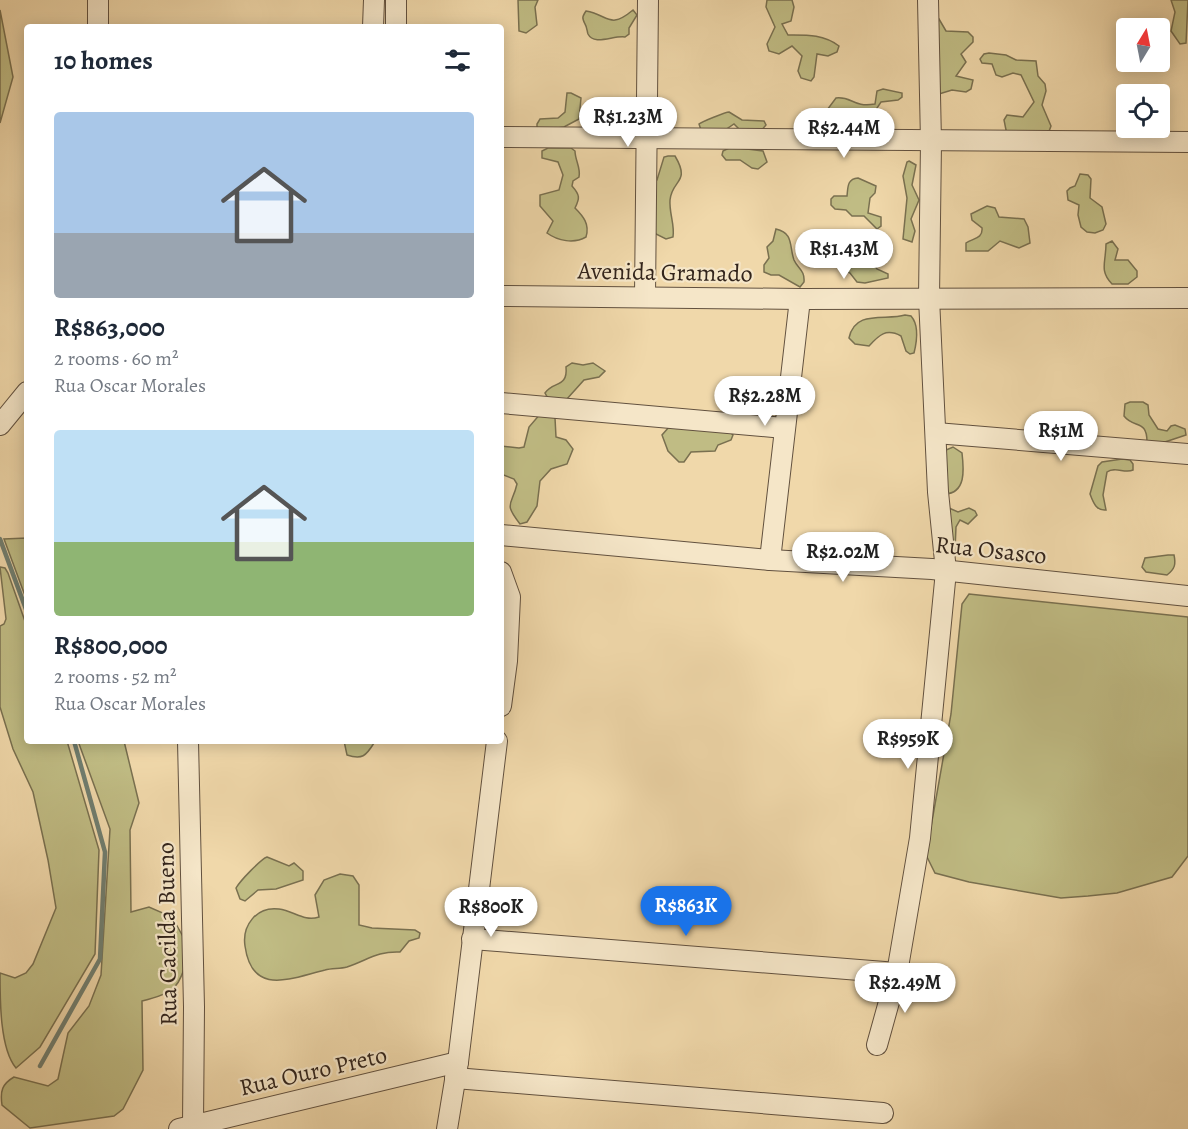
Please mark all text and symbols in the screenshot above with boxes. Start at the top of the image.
north arrow [1116,18,1170,72]
map controls [1116,18,1170,138]
text: 10 homes [54,43,153,78]
icon: filters [441,44,474,77]
button: locate [1116,84,1170,138]
pin: R$1.23M [573,97,683,148]
text: R$1.23M [593,103,663,130]
pin: R$2.44M [789,108,899,159]
text: R$2.44M [808,114,880,141]
icon: home [210,151,318,259]
pin: R$1.43M [789,229,899,280]
text: R$1.43M [809,235,879,262]
street label: Avenida Gramado [576,254,753,290]
text: R$863,000 [54,310,165,345]
text: 2 rooms · 60 m² [54,345,178,372]
text: Rua Oscar Morales [54,372,206,399]
pin: R$2.28M [710,376,820,427]
text: R$2.28M [728,382,802,409]
pin: R$1M [1025,411,1097,462]
text: R$1M [1038,417,1084,444]
icon: home [210,469,318,577]
street label: Rua Osasco [934,528,1048,572]
pin: R$2.02M [788,532,898,583]
text: R$2.02M [806,538,880,565]
text: R$800,000 [54,628,168,663]
text: 2 rooms · 52 m² [54,663,177,690]
text: Rua Oscar Morales [54,690,206,717]
pin: R$959K [859,719,957,770]
text: R$959K [877,725,939,752]
street label: Rua Cacilda Bueno [149,842,185,1026]
pin: R$863K [637,886,735,937]
pin: R$800K [442,887,540,938]
text: R$863K [655,892,717,919]
text: R$800K [459,893,524,920]
pin: R$2.49M [850,963,960,1014]
text: R$2.49M [869,969,941,996]
street label: Rua Ouro Preto [236,1038,390,1104]

